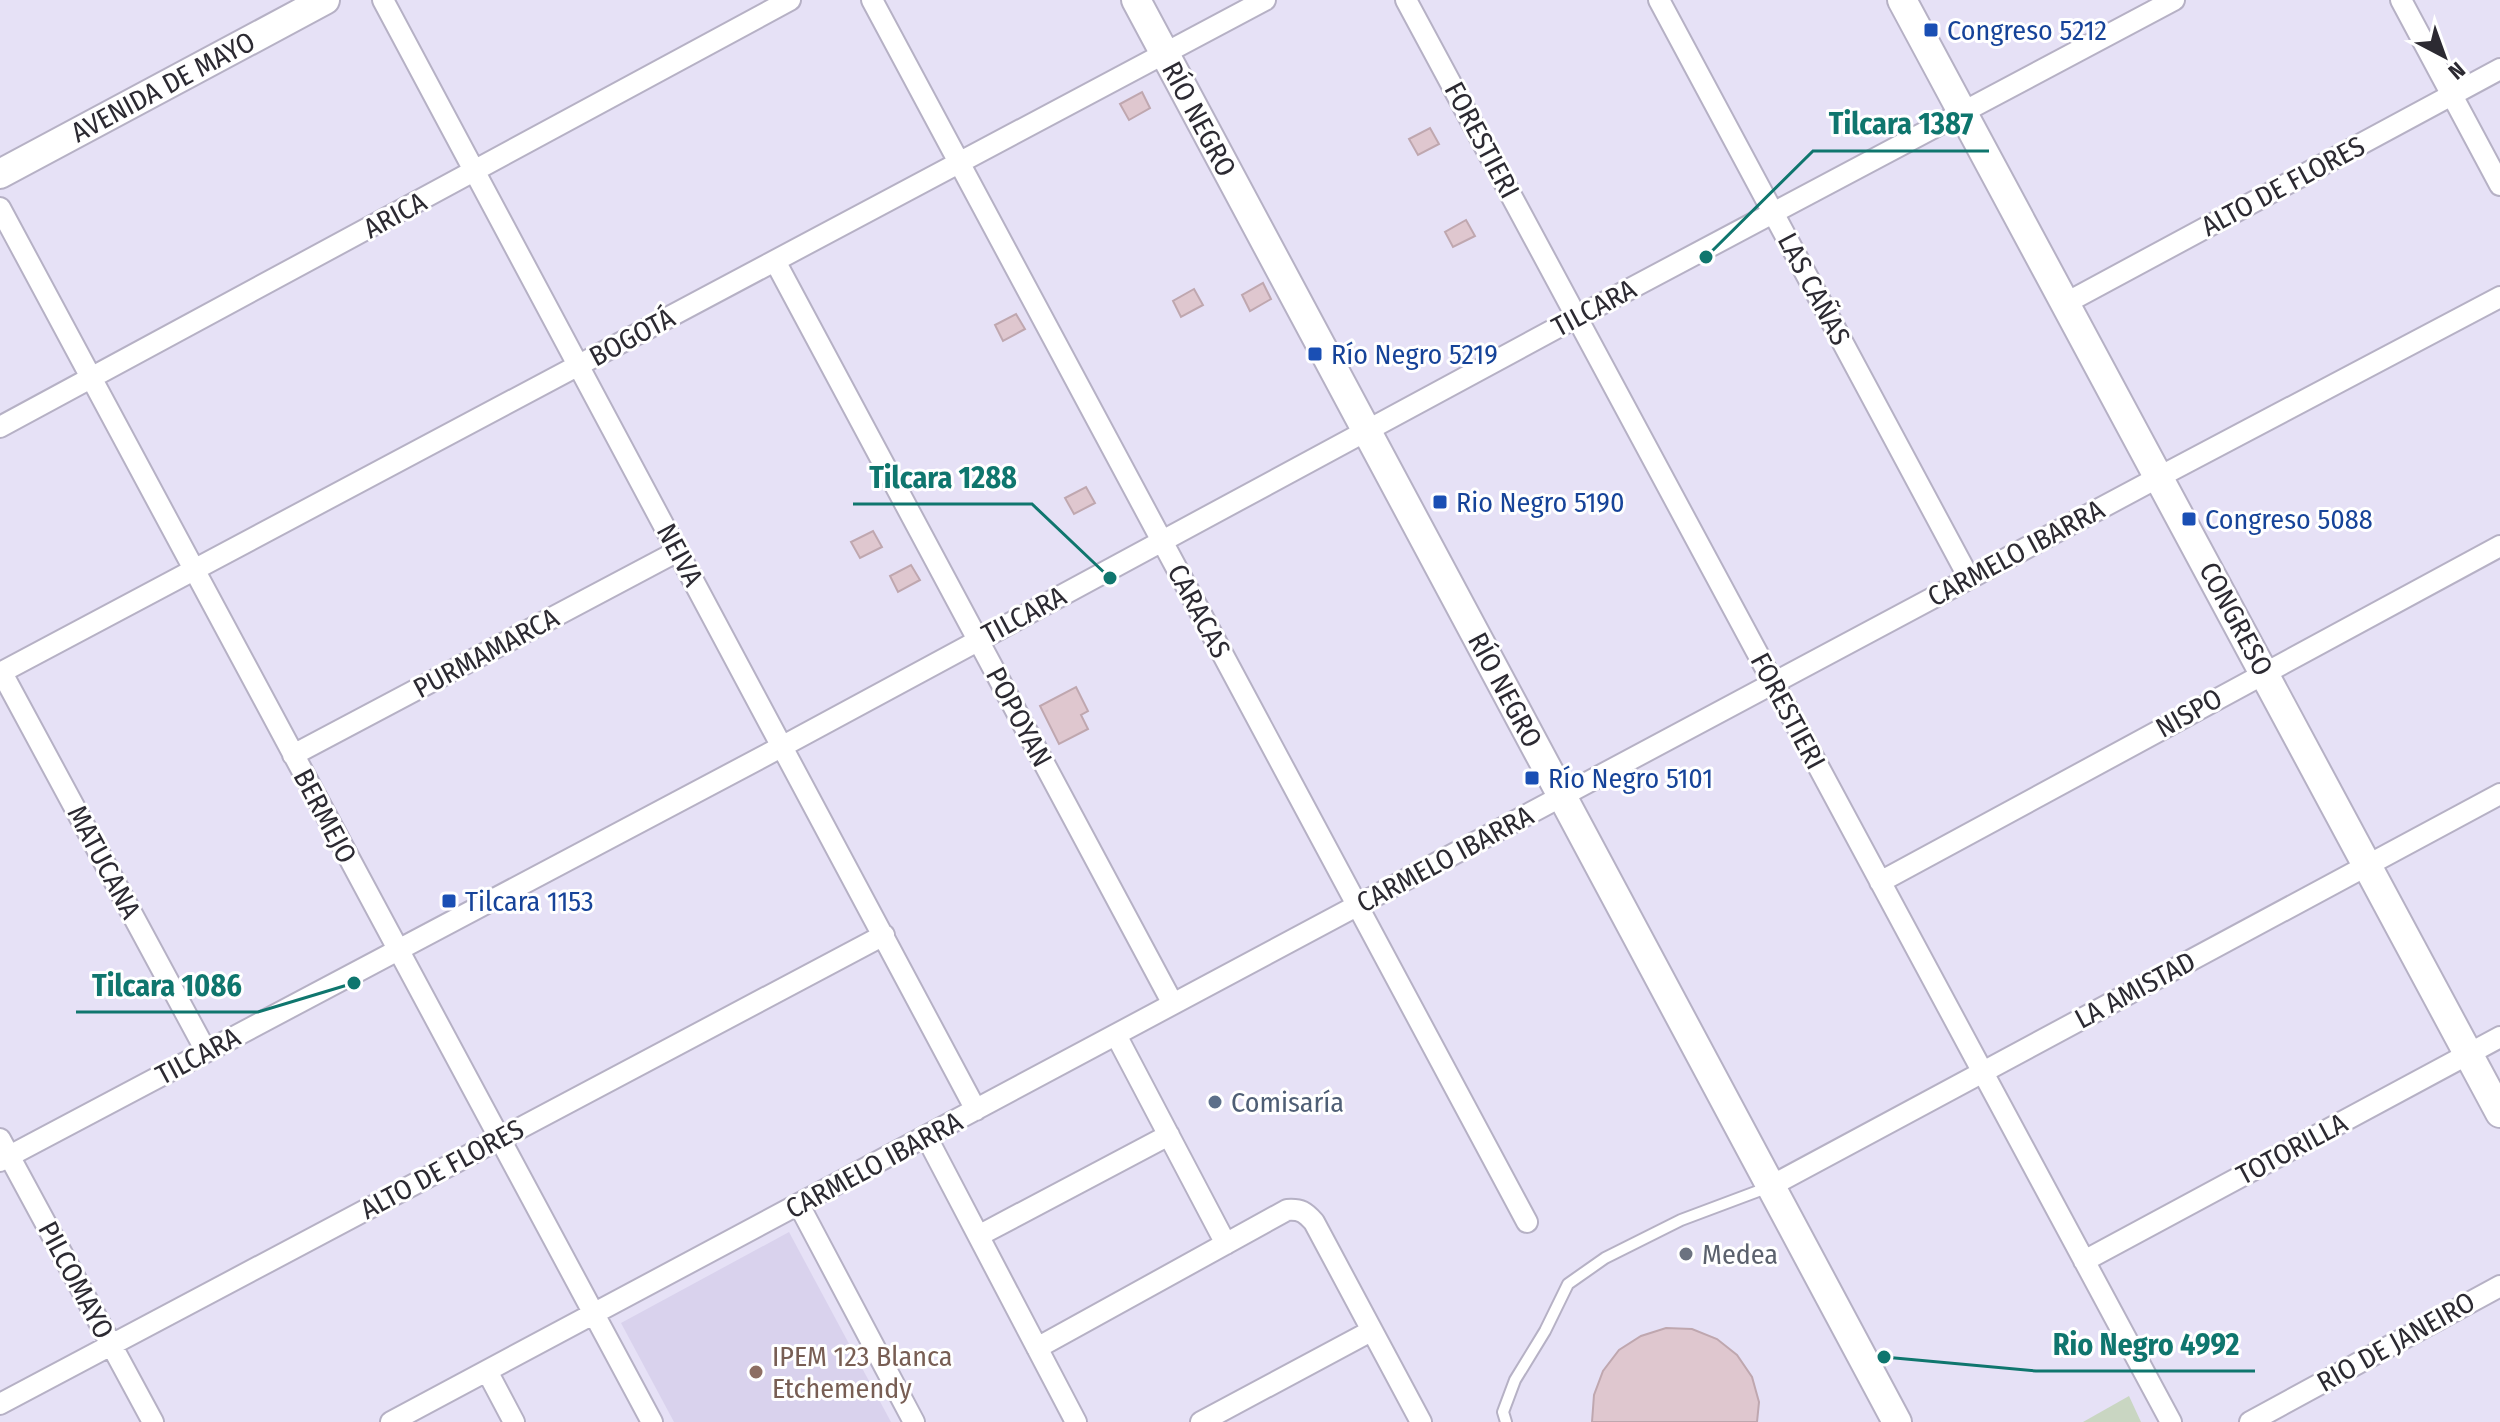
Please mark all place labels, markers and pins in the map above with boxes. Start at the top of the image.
place label: Congreso 5212 [1947,14,2107,47]
marker: Congreso 5212 [1922,21,1940,39]
callout: Tilcara 1387 [1813,97,1989,151]
place label: Río Negro 5219 [1331,338,1498,371]
marker: Río Negro 5219 [1306,345,1324,363]
callout: Tilcara 1288 [853,450,1032,504]
place label: Rio Negro 5190 [1456,486,1625,519]
marker: Rio Negro 5190 [1431,493,1449,511]
place label: Congreso 5088 [2205,503,2373,536]
marker: Congreso 5088 [2180,510,2198,528]
place label: Río Negro 5101 [1548,762,1713,795]
marker: Río Negro 5101 [1523,769,1541,787]
place label: Tilcara 1153 [465,885,594,918]
marker: Tilcara 1153 [440,892,458,910]
callout: Tilcara 1086 [76,958,258,1012]
place label: Comisaría [1231,1086,1344,1119]
marker: Comisaría [1206,1093,1224,1111]
place label: Medea [1702,1238,1778,1271]
marker: Medea [1677,1245,1695,1263]
callout: Rio Negro 4992 [2036,1317,2255,1371]
place label: IPEM 123 Blanca Etchemendy [772,1340,953,1405]
marker: IPEM 123 Blanca Etchemendy [747,1363,765,1381]

